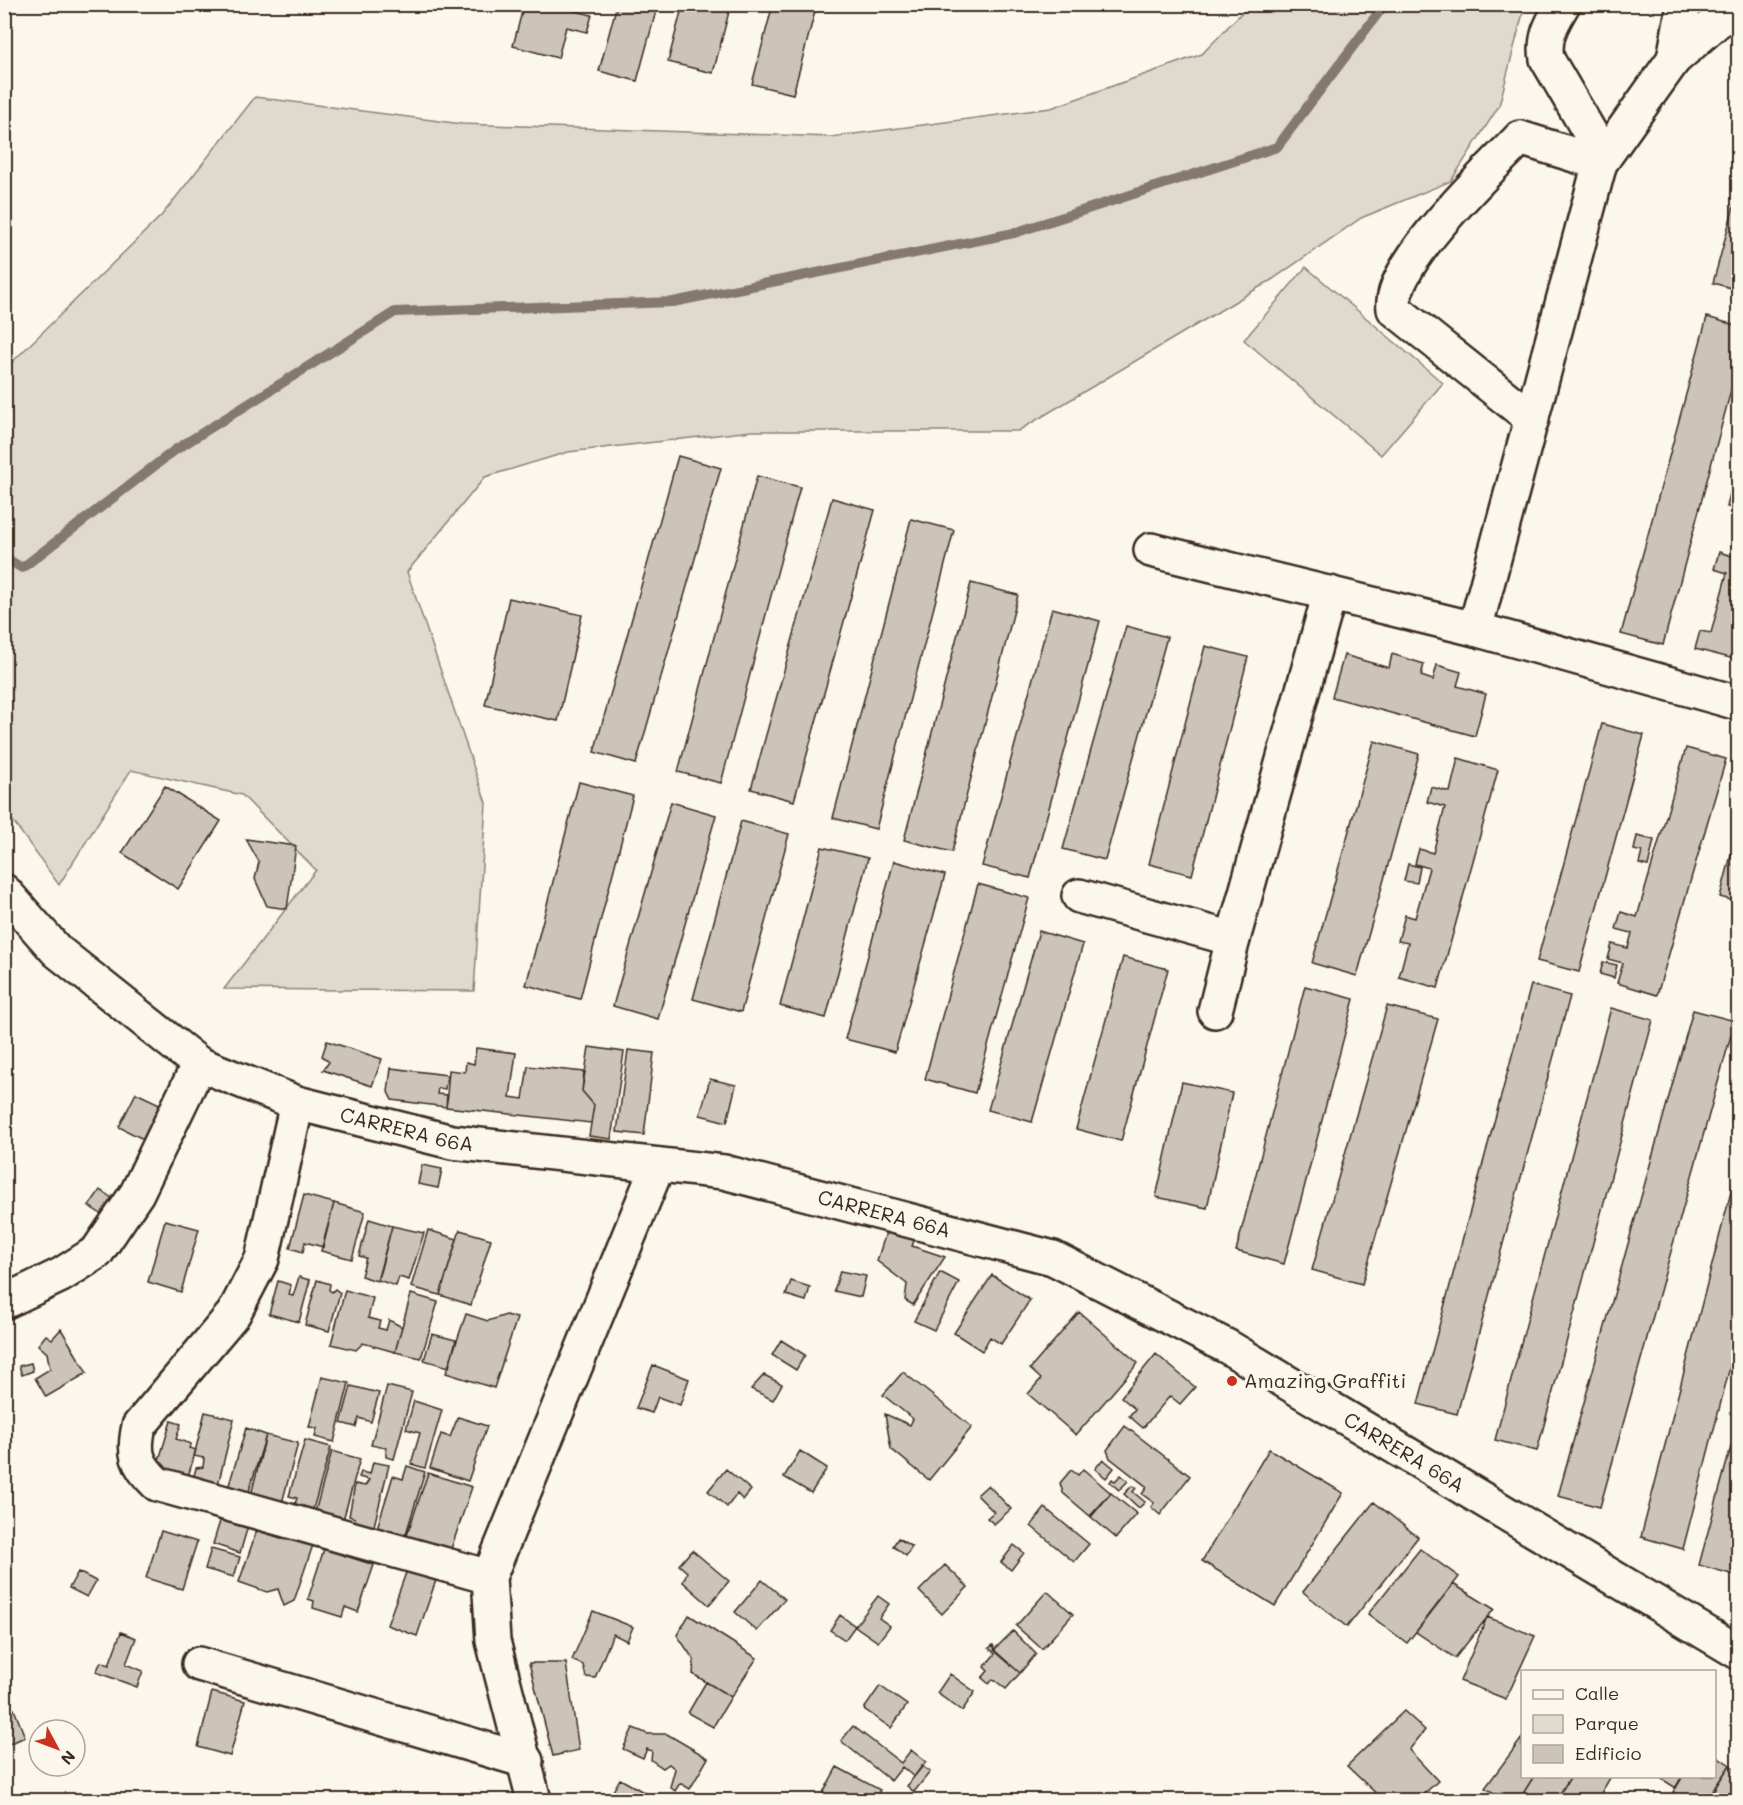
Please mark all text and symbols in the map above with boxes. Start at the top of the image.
street label: CARRERA 66A [338,1100,475,1156]
street label: CARRERA 66A [815,1183,954,1243]
place label: Amazing Graffiti [1244,1367,1406,1393]
marker: Amazing Graffiti [1225,1374,1239,1388]
street label: CARRERA 66A [1339,1405,1470,1498]
legend [1521,1670,1716,1778]
text: Calle [1575,1681,1619,1705]
text: Parque [1575,1711,1639,1735]
north arrow [27,1718,87,1778]
text: Edificio [1575,1741,1642,1765]
text: N [57,1747,81,1770]

